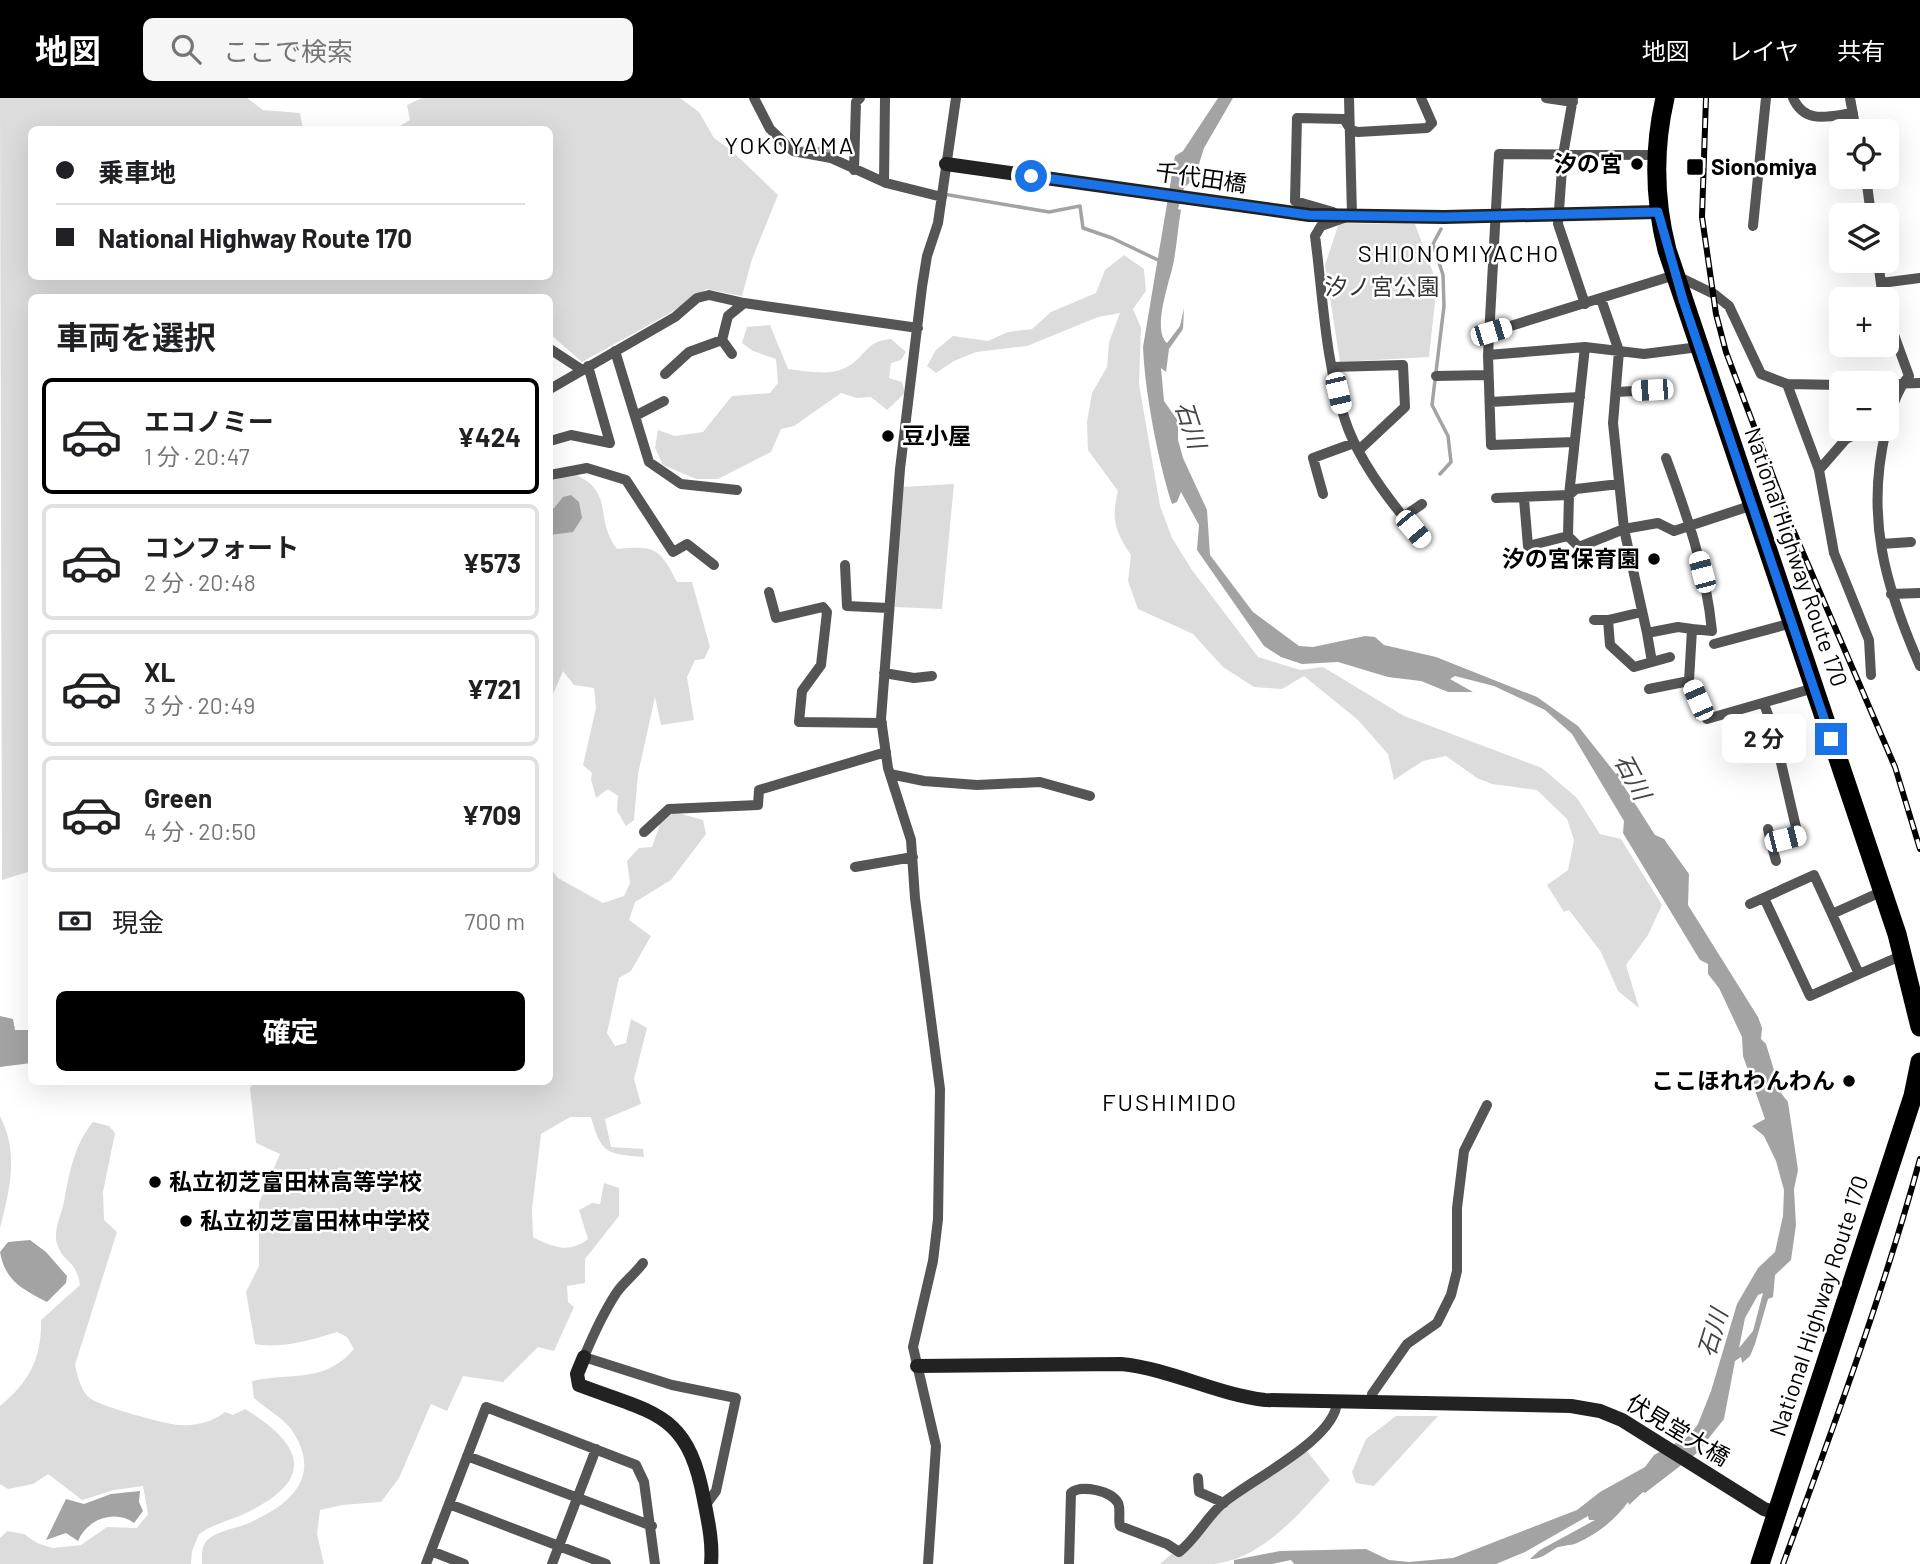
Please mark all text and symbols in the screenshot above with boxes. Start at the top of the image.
search box [143,18,633,81]
text: 地図 [35,30,101,70]
icon: search [167,30,205,68]
text: ここで検索 [223,35,353,66]
text: 地図 [1642,36,1690,65]
text: レイヤ [1728,36,1799,65]
text: 共有 [1837,36,1885,65]
map controls [1829,119,1899,441]
button: locate [1829,119,1899,189]
district label: YOKOYAMA [725,130,855,159]
place label: 汐の宮 [1554,149,1623,177]
place label: Sionomiya [1711,152,1817,180]
text: 乗車地 [98,156,176,187]
marker: 汐の宮 [1629,156,1645,172]
street label: 千代田橋 [1154,157,1249,197]
marker: Sionomiya [1685,157,1705,177]
route start [1015,160,1047,192]
button: layers [1829,203,1899,273]
text: National Highway Route 170 [98,222,412,253]
district label: SHIONOMIYACHO [1358,238,1560,267]
park label: 汐ノ宮公園 [1325,272,1440,300]
button: + [1829,287,1899,357]
car [1468,316,1515,348]
text: 車両を選択 [56,317,216,355]
car [1324,370,1353,416]
button: − [1829,371,1899,441]
car [1631,378,1674,402]
water label: 石川 [1170,397,1214,455]
icon: car [60,405,123,468]
text: エコノミー [144,405,274,436]
text: ¥424 [457,421,521,452]
place label: 豆小屋 [902,421,971,449]
street label: National Highway Route 170 [1739,423,1855,690]
marker: 豆小屋 [880,428,896,444]
text: 1 分 · 20:47 [144,442,250,470]
car [1392,506,1435,552]
icon: car [60,531,123,594]
text: コンフォート [144,531,299,562]
place label: 汐の宮保育園 [1502,544,1640,572]
text: ¥573 [462,547,521,578]
car [1687,549,1718,595]
marker: 汐の宮保育園 [1646,551,1662,567]
text: 2 分 · 20:48 [144,568,256,596]
text: XL [144,656,175,687]
icon: car [60,657,123,720]
text: ¥721 [467,673,521,704]
car [1680,677,1717,723]
text: 3 分 · 20:49 [144,691,255,719]
callout: 2 分 [1722,714,1806,764]
route end [1815,723,1847,755]
text: 2 分 [1744,724,1784,752]
water label: 石川 [1609,748,1659,807]
text: Green [144,782,212,813]
icon: car [60,783,123,846]
text: ¥709 [462,799,521,830]
text: 4 分 · 20:50 [144,817,256,845]
car [1763,824,1808,854]
icon: cash [56,902,94,940]
text: 現金 [112,906,164,937]
text: 700 m [465,907,525,935]
button: 確定 [56,991,525,1071]
place label: ここほれわんわん [1651,1066,1835,1094]
marker: ここほれわんわん [1841,1073,1857,1089]
district label: FUSHIMIDO [1102,1087,1238,1116]
place label: 私立初芝富田林高等学校 [169,1167,422,1195]
street label: National Highway Route 170 [1763,1172,1873,1439]
marker: 私立初芝富田林高等学校 [147,1174,163,1190]
place label: 私立初芝富田林中学校 [200,1206,430,1234]
marker: 私立初芝富田林中学校 [178,1213,194,1229]
water label: 石川 [1691,1303,1733,1360]
street label: 伏見堂大橋 [1622,1388,1735,1471]

